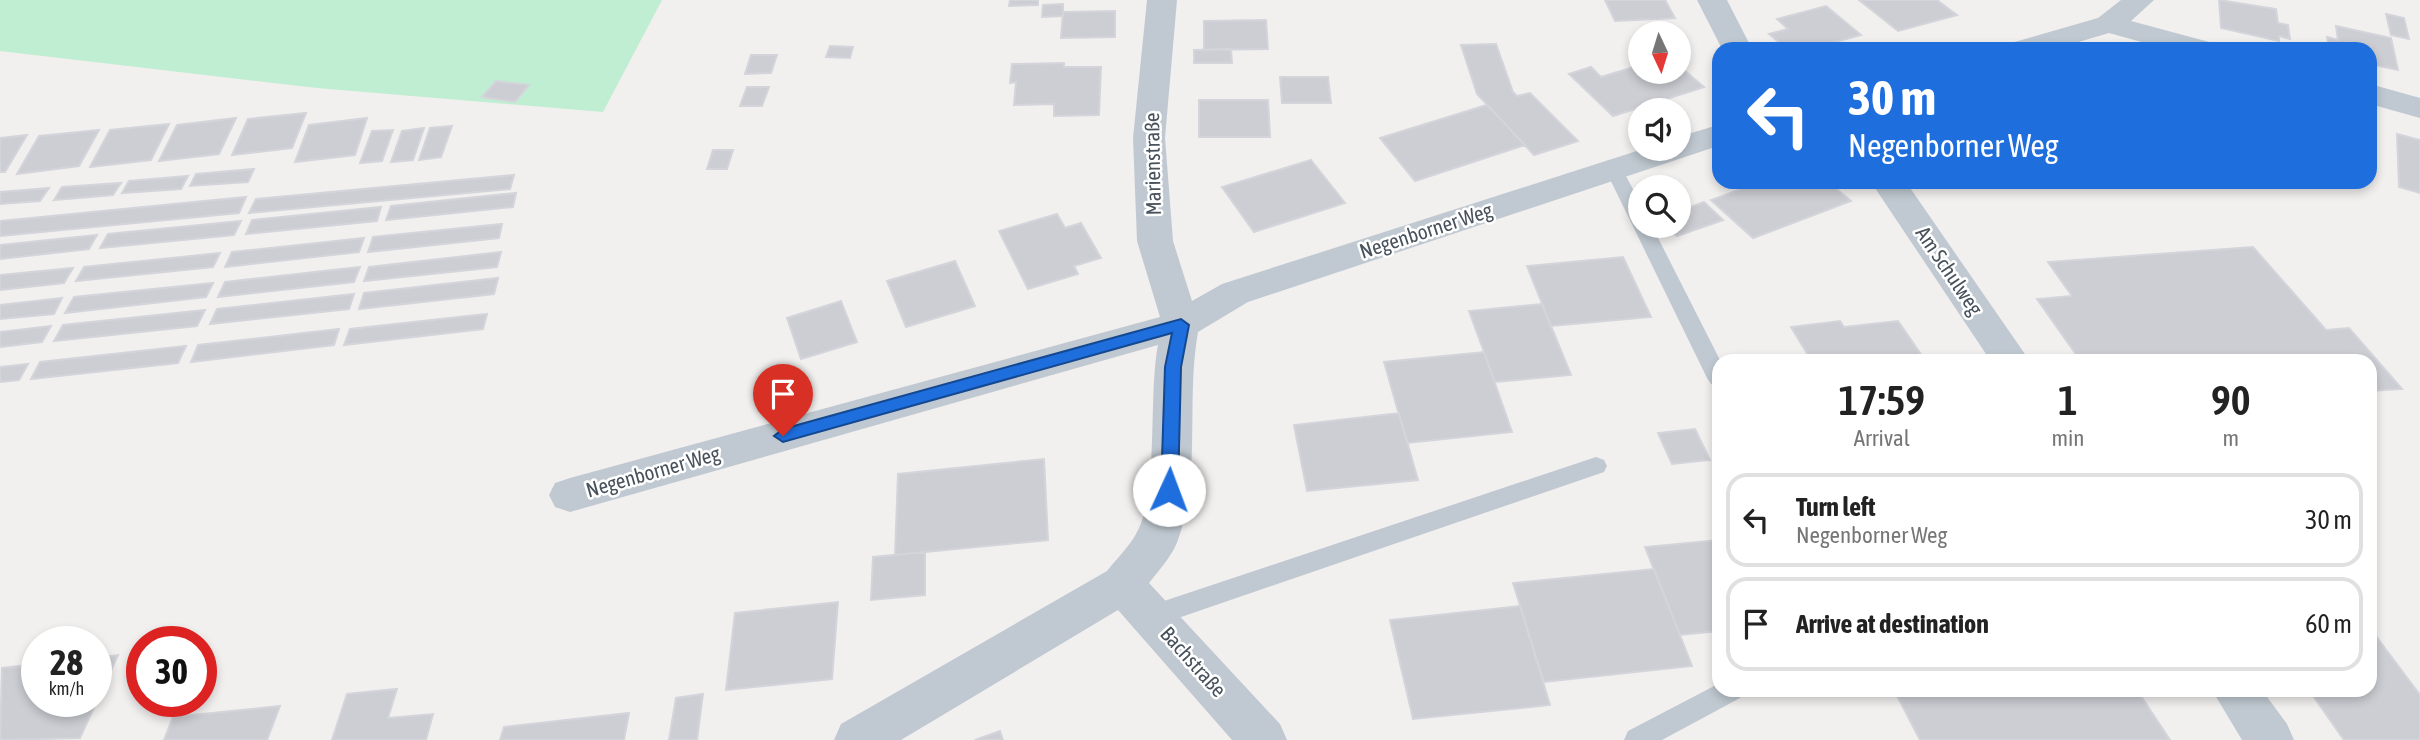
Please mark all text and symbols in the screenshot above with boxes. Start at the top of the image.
north arrow [1628,21,1690,84]
map controls [1628,21,1691,238]
text: 30 m [1848,69,1936,125]
icon: left [1733,70,1824,161]
button: sound [1628,98,1691,161]
street label: Marienstraße [1139,112,1165,216]
text: Negenborner Weg [1848,127,2059,164]
button: search [1628,175,1691,238]
street label: Negenborner Weg [1356,197,1495,263]
street label: Am Schulweg [1912,222,1988,319]
pin [753,364,813,436]
icon: arrive [764,375,802,413]
text: 17:59 [1839,376,1925,424]
text: 1 [2058,376,2078,424]
text: 90 [2211,376,2250,424]
text: Arrival [1854,425,1910,451]
text: min [2051,425,2084,451]
text: m [2222,425,2239,451]
street label: Negenborner Weg [583,440,722,502]
position arrow [1132,453,1206,527]
text: Turn left [1796,492,1876,522]
icon: left [1737,501,1775,539]
text: 30 m [2305,505,2352,535]
text: Negenborner Weg [1796,522,1947,548]
icon: arrive [1737,605,1775,643]
text: Arrive at destination [1796,609,1989,639]
text: 60 m [2305,609,2352,639]
street label: Bachstraße [1156,621,1231,701]
speed limit sign: 30 [126,626,217,717]
text: 28 [50,642,83,682]
text: km/h [49,678,84,699]

